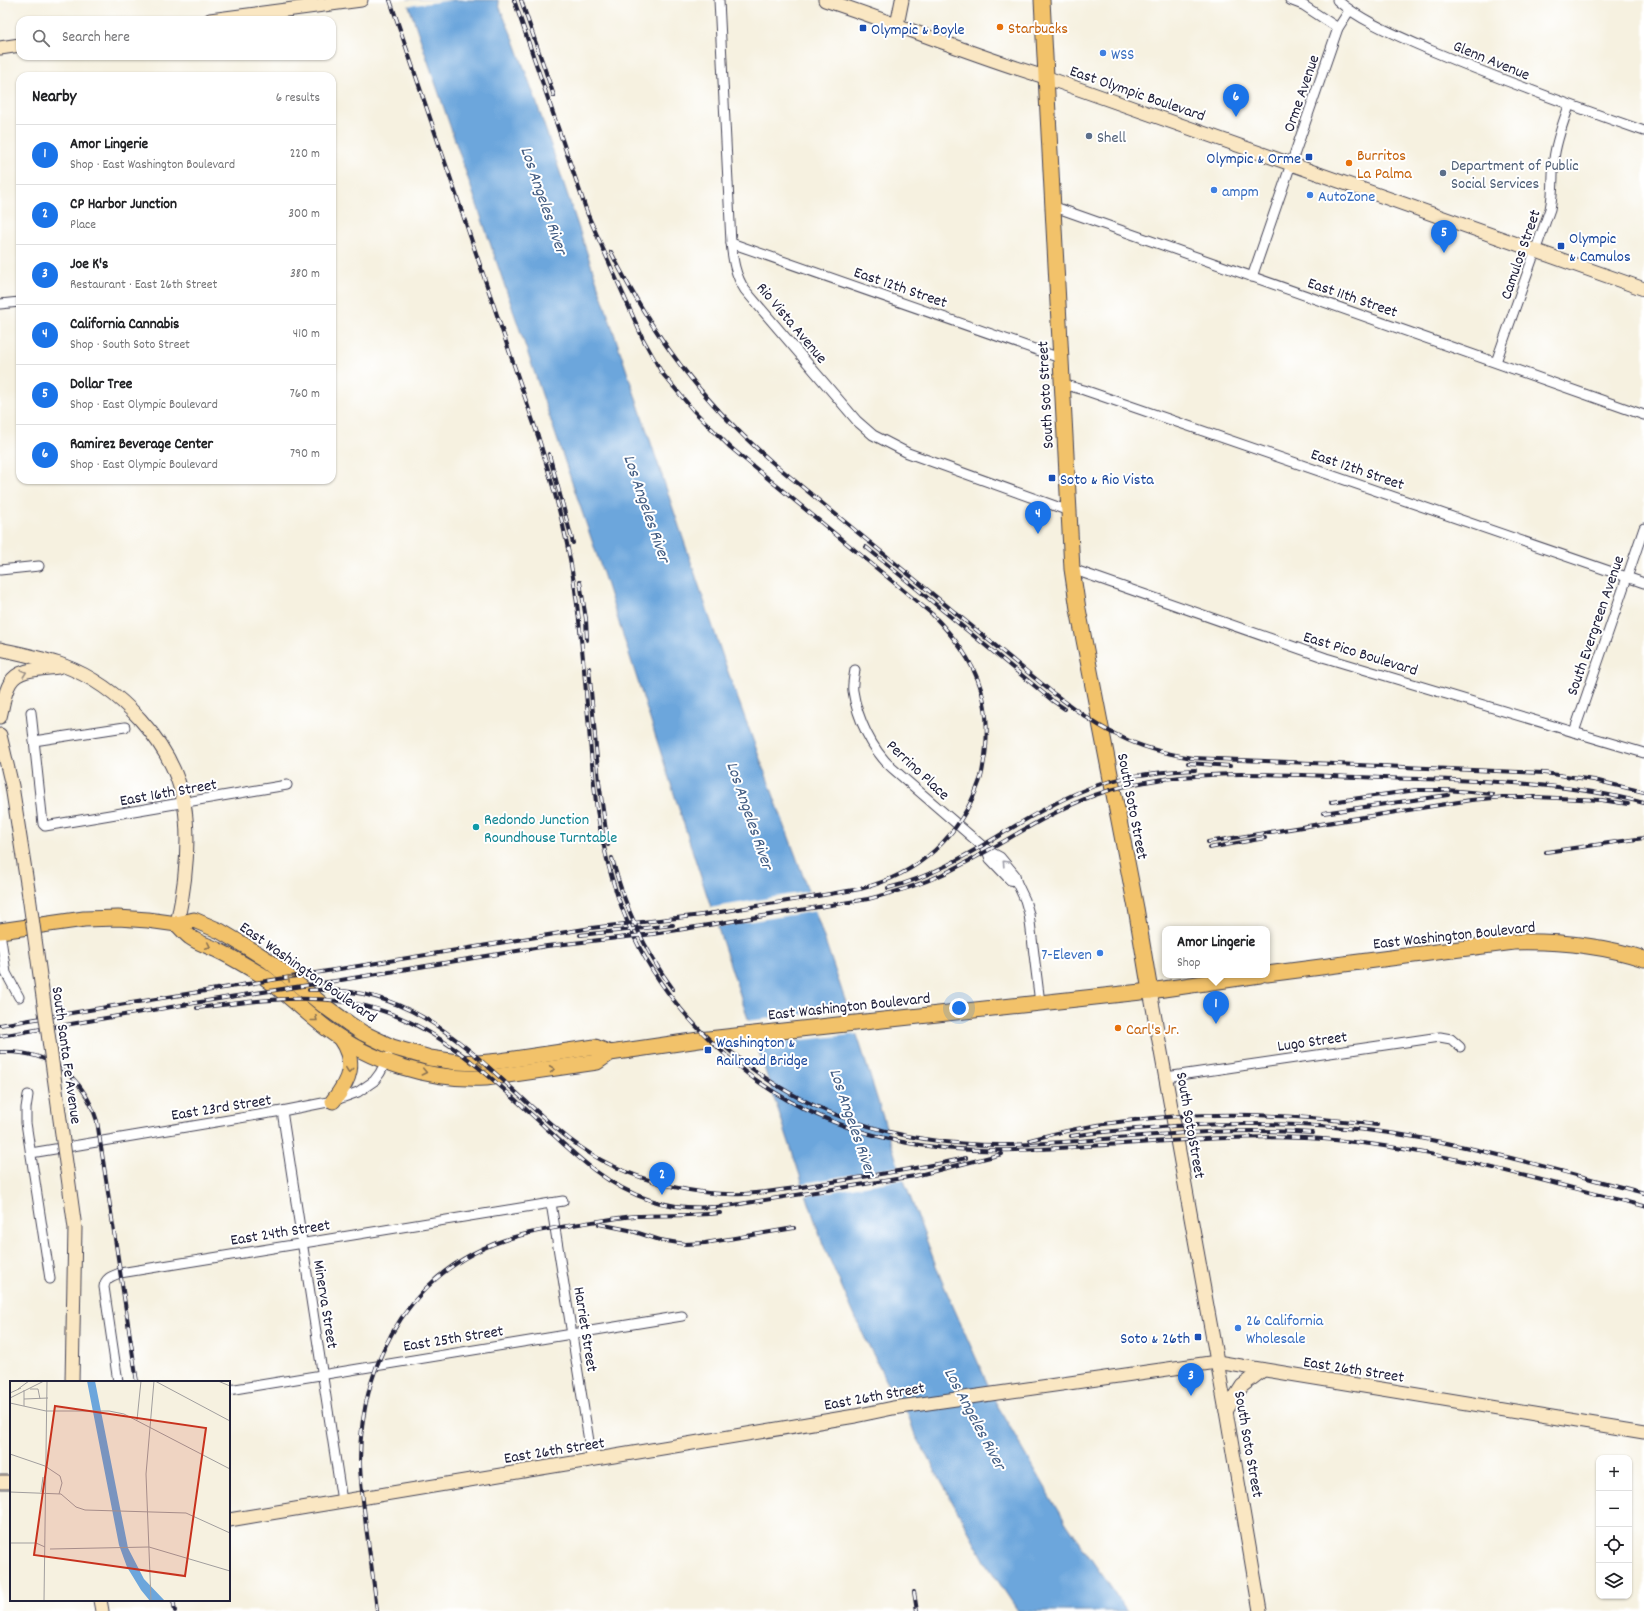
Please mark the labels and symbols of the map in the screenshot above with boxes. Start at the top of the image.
place label: Starbucks [1008,18,1068,41]
place label: Olympic & Boyle [871,19,965,42]
marker: Starbucks [995,22,1005,32]
marker: Olympic & Boyle [858,23,868,33]
street label: Glenn Avenue [1449,35,1533,87]
place label: WSS [1111,44,1134,67]
marker: WSS [1098,48,1108,58]
street label: Orme Avenue [1278,52,1326,136]
street label: East Olympic Boulevard [1066,60,1208,128]
pin: 6 [1223,84,1249,117]
place label: Shell [1097,127,1126,150]
marker: Shell [1084,131,1094,141]
water label: Los Angeles River [513,144,572,260]
place label: Burritos La Palma [1357,145,1412,186]
place label: Olympic & Orme [1206,148,1301,171]
marker: Olympic & Orme [1304,152,1314,162]
place label: Department of Public Social Services [1451,155,1579,196]
marker: Burritos La Palma [1344,158,1354,168]
marker: Department of Public Social Services [1438,168,1448,178]
place label: ampm [1222,181,1259,204]
marker: ampm [1209,185,1219,195]
place label: AutoZone [1318,186,1375,209]
marker: AutoZone [1305,190,1315,200]
street label: Camulos Street [1495,207,1547,303]
pin: 5 [1431,220,1457,253]
place label: Olympic & Camulos [1569,228,1631,269]
marker: Olympic & Camulos [1556,241,1566,251]
street label: East 12th Street [850,262,950,315]
street label: East 11th Street [1304,272,1400,325]
street label: Rio Vista Avenue [750,278,832,369]
street label: South Soto Street [1032,340,1061,449]
street label: East 12th Street [1307,444,1407,497]
water label: Los Angeles River [616,452,675,568]
place label: Soto & Rio Vista [1060,469,1154,492]
marker: Soto & Rio Vista [1047,473,1057,483]
pin: 4 [1025,501,1051,534]
street label: South Evergreen Avenue [1562,553,1631,699]
street label: East Pico Boulevard [1300,626,1420,683]
one-way arrow [20,669,27,678]
street label: Perrino Place [880,735,954,806]
street label: South Soto Street [1110,751,1153,862]
water label: Los Angeles River [719,759,778,875]
street label: East 16th Street [118,774,219,813]
place label: Redondo Junction Roundhouse Turntable [484,809,617,850]
marker: Redondo Junction Roundhouse Turntable [471,822,481,832]
one-way arrow [1002,860,1010,868]
street label: East Washington Boulevard [234,917,381,1029]
street label: East Washington Boulevard [1372,917,1537,956]
one-way arrow [204,941,212,949]
place label: 7-Eleven [1041,944,1092,967]
marker: 7-Eleven [1095,948,1105,958]
one-way arrow [288,976,295,983]
street label: South Santa Fe Avenue [44,985,87,1126]
street label: East Washington Boulevard [767,988,932,1027]
pin: 1 [1203,991,1229,1024]
your location [949,998,969,1018]
one-way arrow [311,1015,318,1022]
place label: Carl's Jr. [1126,1019,1179,1042]
marker: Carl's Jr. [1113,1023,1123,1033]
street label: Lugo Street [1276,1026,1349,1059]
place label: Washington & Railroad Bridge [716,1032,808,1073]
marker: Washington & Railroad Bridge [703,1045,713,1055]
one-way arrow [477,1058,483,1067]
one-way arrow [549,1065,555,1074]
water label: Los Angeles River [822,1066,881,1182]
one-way arrow [345,1067,354,1073]
one-way arrow [420,1067,427,1075]
street label: South Soto Street [1169,1070,1210,1181]
street label: East 23rd Street [170,1089,273,1128]
pin: 2 [649,1162,675,1195]
street label: East 24th Street [229,1214,332,1253]
street label: Minerva Street [306,1258,343,1350]
street label: Harriet Street [566,1285,603,1374]
place label: 26 California Wholesale [1246,1310,1324,1351]
street label: East 25th Street [402,1320,505,1359]
marker: 26 California Wholesale [1233,1323,1243,1333]
place label: Soto & 26th [1120,1328,1190,1351]
marker: Soto & 26th [1193,1332,1203,1342]
street label: East 26th Street [1302,1351,1406,1390]
pin: 3 [1178,1363,1204,1396]
water label: Los Angeles River [936,1364,1011,1476]
street label: East 26th Street [822,1377,927,1418]
inset map [10,1381,230,1601]
street label: South Soto Street [1227,1389,1268,1500]
street label: East 26th Street [502,1432,606,1471]

